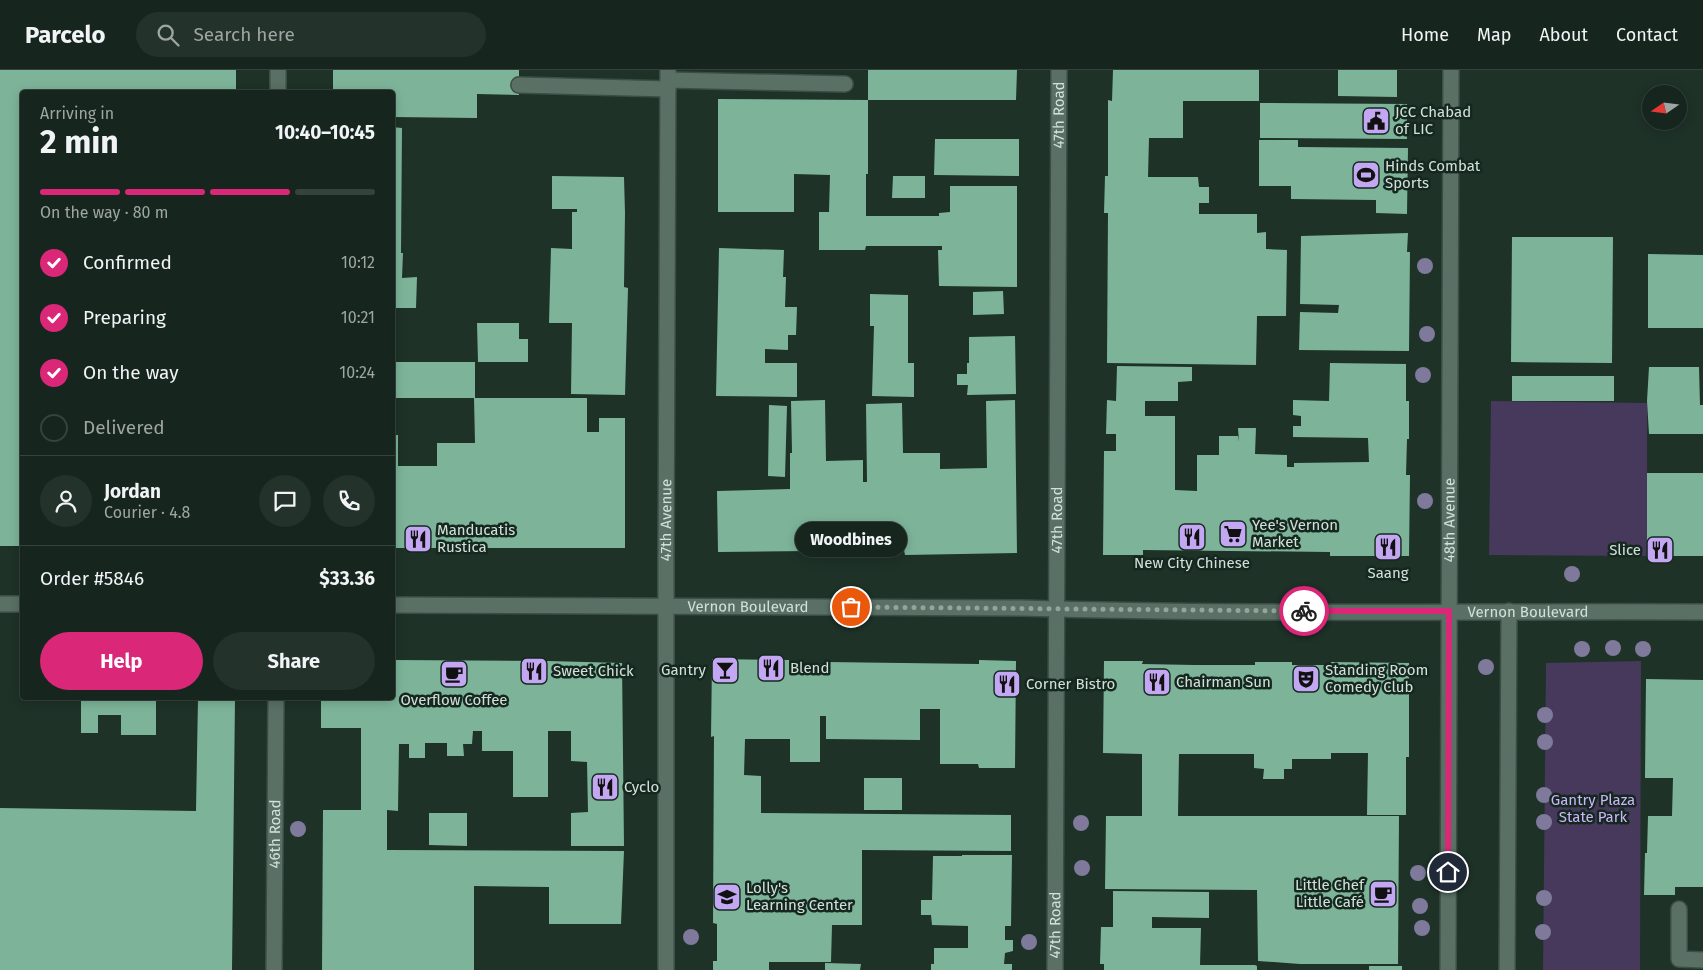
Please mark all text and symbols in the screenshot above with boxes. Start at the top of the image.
search box [136,12,486,57]
text: Parcelo [25,21,106,49]
icon: search [154,21,182,49]
text: Search here [194,23,295,46]
text: Home [1401,24,1449,46]
text: Map [1477,24,1511,46]
text: About [1539,24,1588,46]
text: Contact [1616,24,1678,46]
street label: 47th Road [1050,81,1068,149]
north arrow [1642,85,1688,130]
map controls [1642,85,1687,130]
place label: JCC Chabad of LIC [1395,103,1471,138]
text: Arriving in [40,104,114,123]
public building icon: JCC Chabad of LIC [1361,106,1391,136]
text: 10:40–10:45 [275,121,375,144]
text: 2 min [40,123,119,161]
place label: Hinds Combat Sports [1385,157,1481,192]
sports icon: Hinds Combat Sports [1351,160,1381,190]
text: On the way · 80 m [40,203,168,222]
icon: check [40,249,68,277]
text: Confirmed [83,251,172,274]
text: 10:12 [341,253,375,272]
icon: check [40,304,68,332]
text: Preparing [83,306,166,329]
text: 10:21 [341,308,375,327]
icon: check [40,359,68,387]
text: On the way [83,361,179,384]
text: 10:24 [339,363,375,382]
text: Delivered [83,416,165,439]
button: person [40,475,92,527]
button: chat [259,475,311,527]
button: phone [323,475,375,527]
street label: 48th Avenue [1440,478,1459,562]
street label: 47th Avenue [657,479,675,561]
text: Jordan [104,480,161,503]
street label: 47th Road [1048,486,1066,554]
text: Courier · 4.8 [104,503,190,522]
place label: Yee's Vernon Market [1252,516,1338,551]
supermarket icon: Yee's Vernon Market [1218,519,1248,549]
place label: Manducatis Rustica [437,521,515,556]
callout: Woodbines [795,522,907,557]
restaurant icon: New City Chinese [1177,522,1207,552]
restaurant icon: Manducatis Rustica [403,524,433,554]
text: Woodbines [810,530,892,549]
restaurant icon: Saang [1373,532,1403,562]
restaurant icon: Slice [1645,535,1675,565]
place label: Slice [1609,541,1641,559]
place label: New City Chinese [1134,554,1250,572]
place label: Saang [1367,564,1409,582]
text: Order #5846 [40,567,144,590]
text: $33.36 [319,567,375,590]
pin [830,586,872,628]
courier [1279,586,1329,636]
icon: bag [837,593,865,621]
street label: Vernon Boulevard [687,597,809,616]
icon: bike [1290,597,1318,625]
street label: Vernon Boulevard [1467,603,1589,621]
button: Help [40,632,203,690]
button: Share [213,632,375,690]
restaurant icon: Blend [756,653,786,683]
bar icon: Gantry [710,655,740,685]
restaurant icon: Sweet Chick [519,656,549,686]
cafe icon: Overflow Coffee [439,659,469,689]
place label: Blend [790,659,829,677]
place label: Gantry [661,661,707,679]
place label: Standing Room Comedy Club [1325,661,1428,696]
place label: Sweet Chick [553,662,634,680]
theatre icon: Standing Room Comedy Club [1291,664,1321,694]
restaurant icon: Chairman Sun [1142,667,1172,697]
restaurant icon: Corner Bistro [992,669,1022,699]
place label: Chairman Sun [1176,673,1271,691]
place label: Corner Bistro [1026,675,1115,693]
place label: Overflow Coffee [400,691,508,709]
restaurant icon: Cyclo [590,772,620,802]
place label: Cyclo [624,778,659,796]
park label: Gantry Plaza State Park [1551,791,1635,826]
street label: 46th Road [266,800,284,868]
pin [1427,851,1469,893]
icon: home [1434,858,1462,886]
place label: Little Chef Little Café [1295,876,1365,911]
place label: Lolly's Learning Center [746,879,853,914]
cafe icon: Little Chef Little Café [1368,879,1398,909]
school or university icon: Lolly's Learning Center [712,882,742,912]
street label: 47th Road [1046,891,1064,959]

